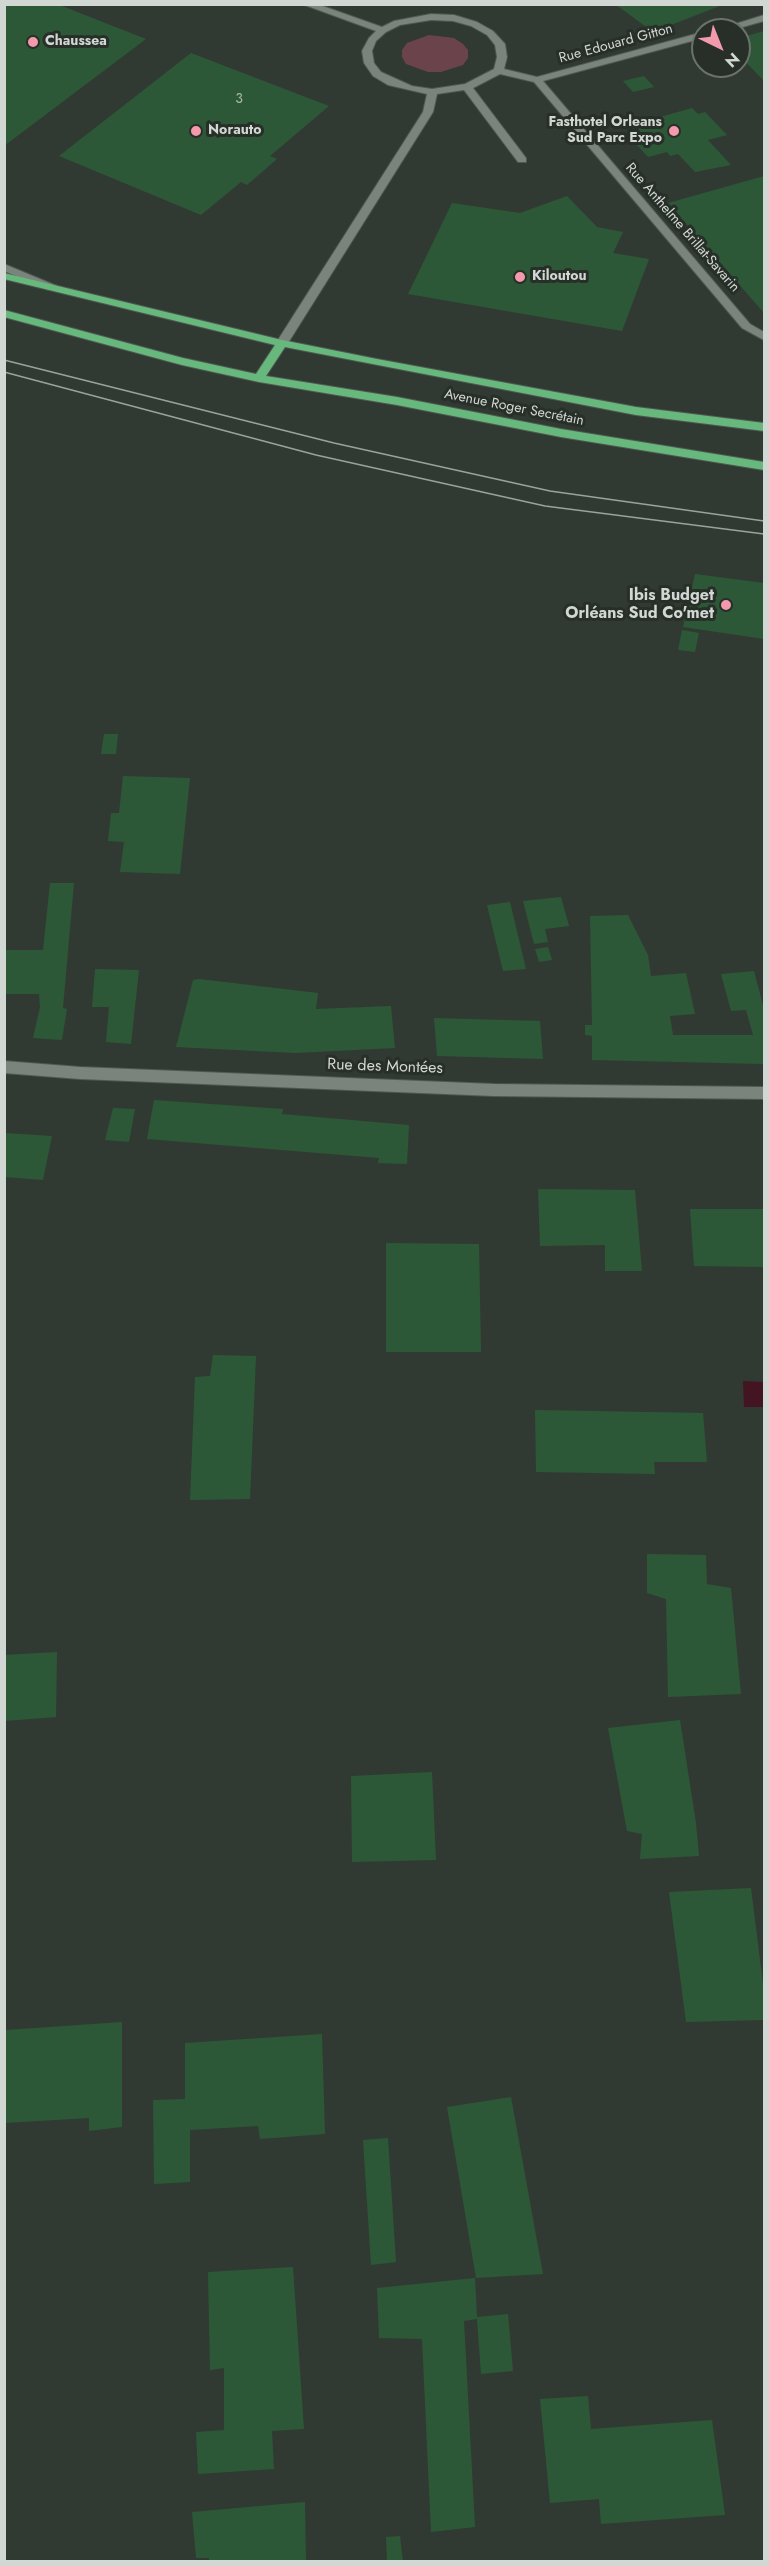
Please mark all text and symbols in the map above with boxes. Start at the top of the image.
north arrow [691,18,751,78]
street label: Rue Edouard Gitton [557,21,675,67]
place label: Chaussea [45,34,107,50]
marker: Chaussea [26,35,40,49]
text: N [720,47,745,73]
house number: 3 [235,92,243,108]
place label: Fasthotel Orleans Sud Parc Expo [549,115,662,148]
place label: Norauto [208,123,261,139]
marker: Norauto [189,124,203,138]
marker: Fasthotel Orleans Sud Parc Expo [667,124,681,138]
street label: Rue Anthelme Brillat-Savarin [621,160,743,296]
place label: Kiloutou [532,269,587,285]
marker: Kiloutou [513,270,527,284]
street label: Avenue Roger Secrétain [443,386,585,430]
place label: Ibis Budget Orléans Sud Co'met [565,586,714,624]
marker: Ibis Budget Orléans Sud Co'met [719,598,733,612]
street label: Rue des Montées [327,1055,443,1079]

